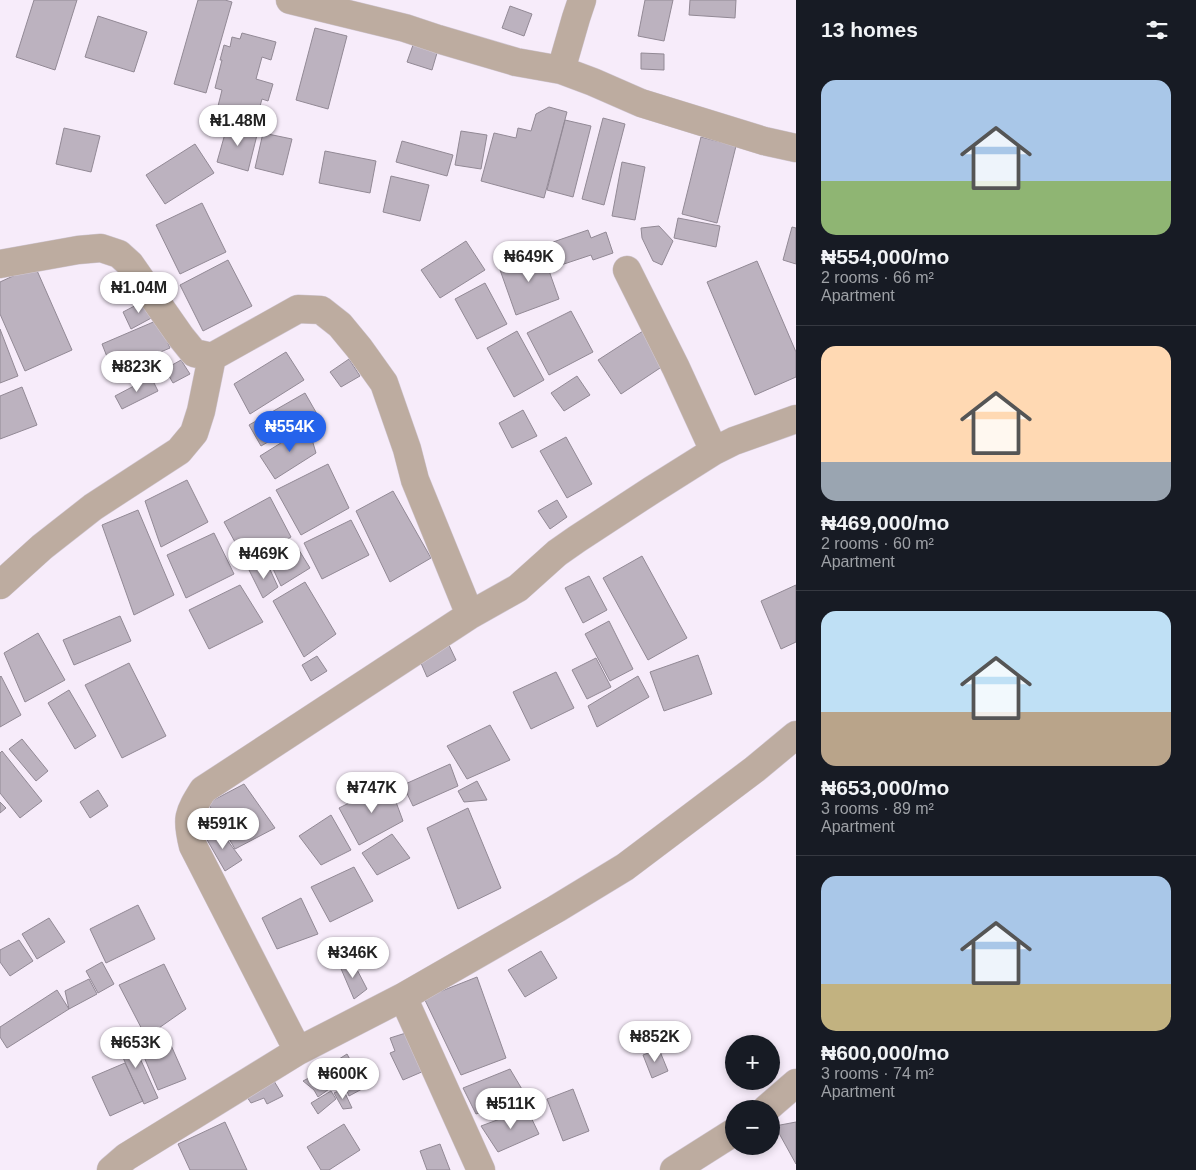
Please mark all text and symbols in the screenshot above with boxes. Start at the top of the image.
icon: filters [1143,16,1171,44]
text: 13 homes [821,18,918,41]
pin: ₦1.48M [197,104,279,147]
text: ₦1.48M [210,112,266,129]
icon: home [951,113,1041,203]
pin: ₦649K [494,240,564,283]
text: ₦554,000/mo [821,245,949,268]
text: ₦649K [504,248,554,265]
text: 2 rooms · 66 m² [821,269,934,286]
pin: ₦1.04M [98,272,180,314]
text: ₦1.04M [111,279,167,296]
text: Apartment [821,287,895,304]
pin: ₦823K [102,350,172,393]
text: ₦823K [112,358,162,375]
icon: home [951,378,1041,468]
pin: ₦554K [255,410,325,453]
text: ₦554K [265,418,315,435]
text: ₦469,000/mo [821,511,949,534]
text: 2 rooms · 60 m² [821,535,934,552]
pin: ₦469K [229,538,299,580]
text: ₦469K [239,545,289,562]
text: Apartment [821,553,895,570]
icon: home [951,643,1041,733]
pin: ₦747K [337,772,407,814]
text: ₦653,000/mo [821,776,949,799]
text: ₦747K [347,779,397,796]
text: 3 rooms · 89 m² [821,800,934,817]
pin: ₦591K [188,808,258,850]
text: ₦591K [198,815,248,832]
text: Apartment [821,818,895,835]
icon: home [951,908,1041,998]
pin: ₦346K [318,936,388,979]
text: ₦346K [328,944,378,961]
pin: ₦852K [620,1020,690,1063]
pin: ₦653K [101,1026,171,1069]
text: ₦852K [630,1028,680,1045]
text: ₦653K [111,1034,161,1051]
map controls [725,1035,780,1155]
button: + [725,1035,780,1090]
text: ₦600,000/mo [821,1041,949,1064]
pin: ₦600K [308,1058,378,1100]
text: ₦600K [318,1065,368,1082]
text: 3 rooms · 74 m² [821,1065,934,1082]
text: Apartment [821,1083,895,1100]
pin: ₦511K [476,1088,546,1130]
text: ₦511K [487,1095,535,1112]
button: − [725,1100,780,1155]

